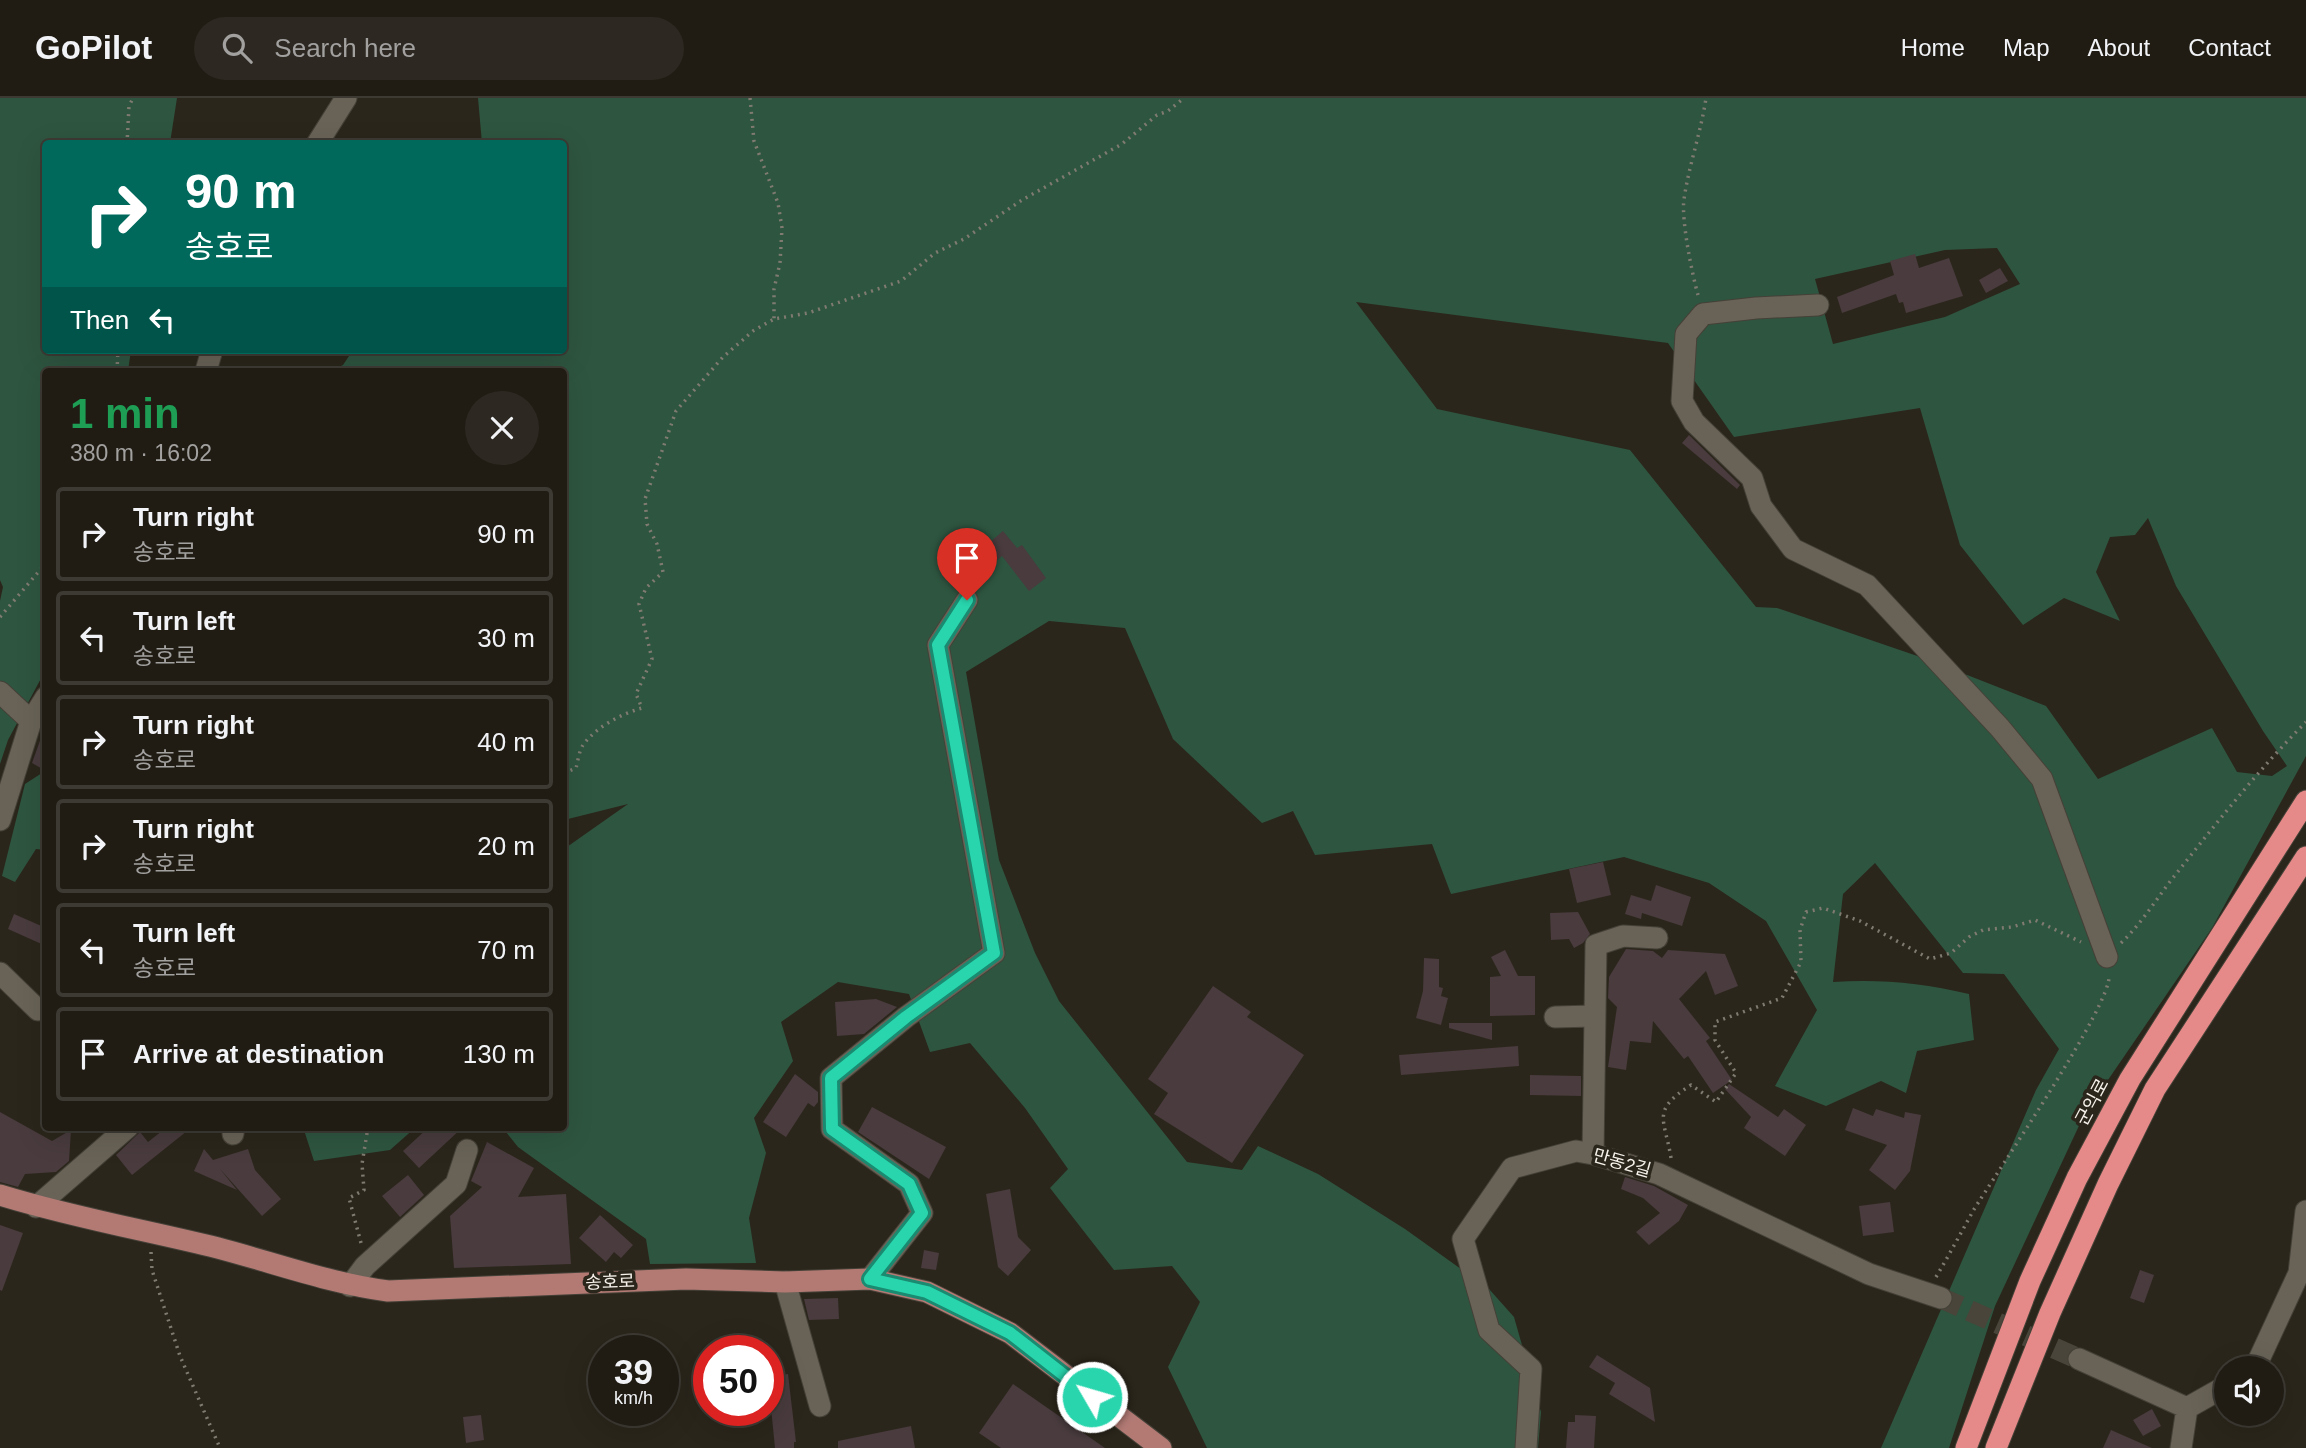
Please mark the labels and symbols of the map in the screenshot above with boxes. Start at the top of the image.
pin [937,528,997,600]
street label: 군익로 [2072,1075,2112,1129]
street label: 만동2길 [1591,1145,1653,1181]
street label: 송호로 [585,1271,635,1293]
speed limit sign: 50 [693,1335,784,1426]
position arrow [1055,1360,1129,1434]

